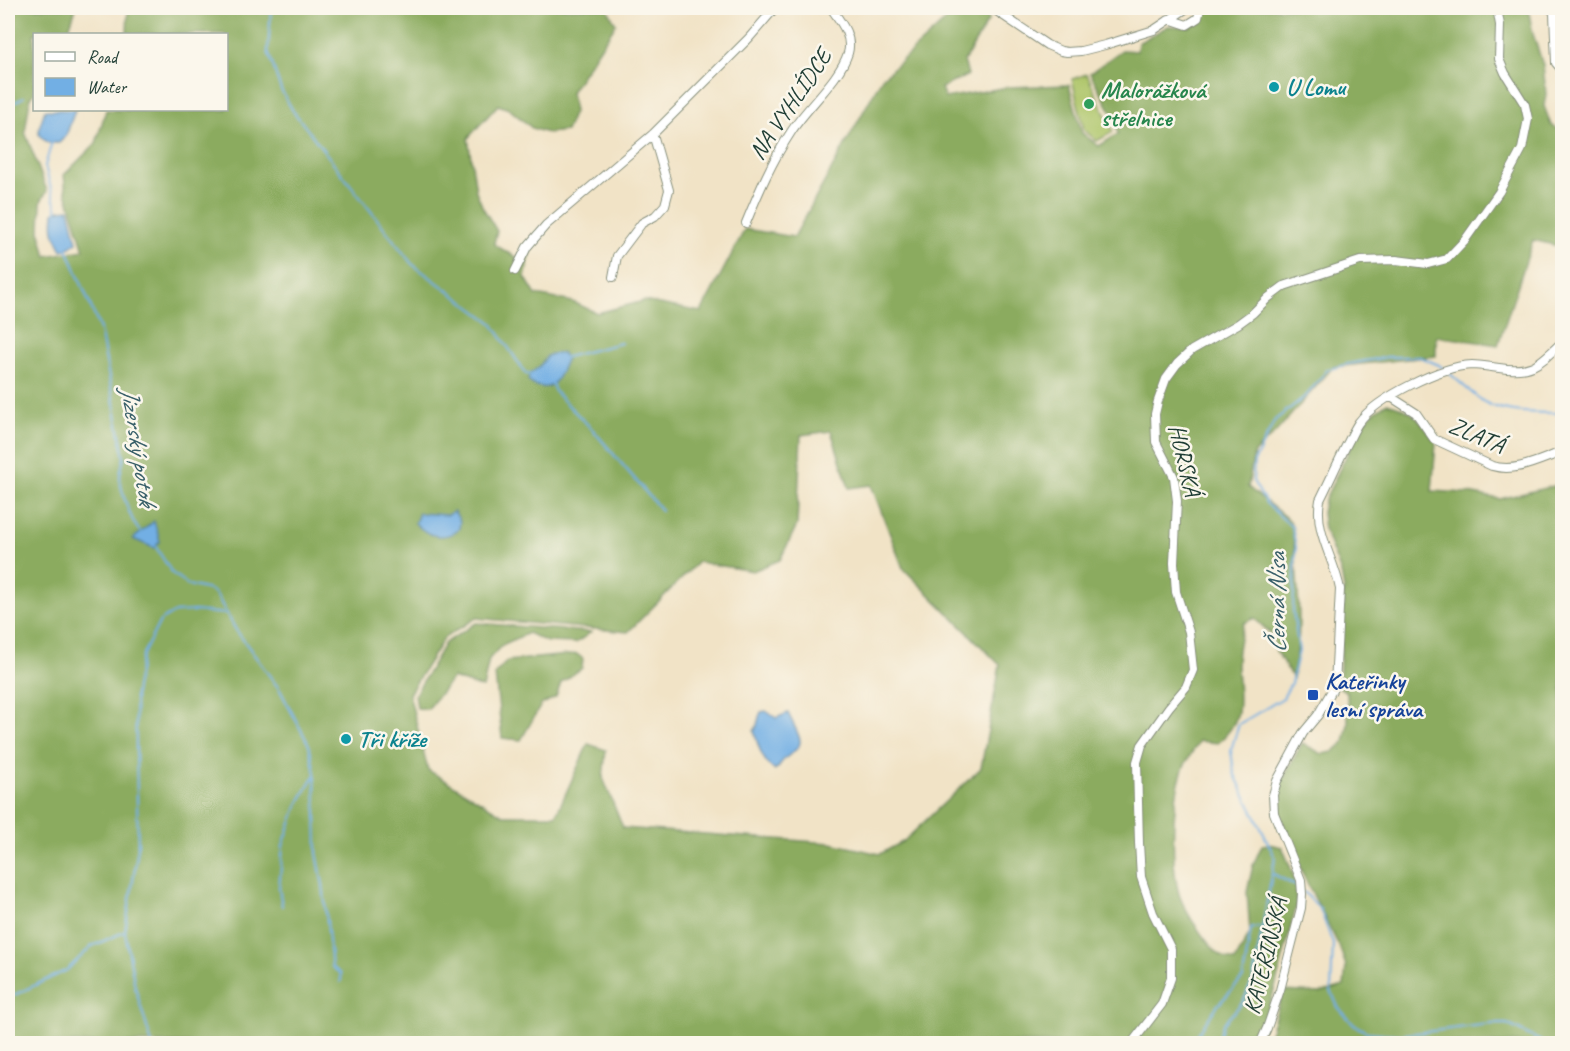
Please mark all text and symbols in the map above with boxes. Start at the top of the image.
legend [33,33,228,111]
street label: NA VYHLÍDCE [742,40,840,165]
text: Road [87,46,120,68]
place label: U Lomu [1286,72,1347,102]
place label: Malorážková střelnice [1101,75,1208,133]
text: Water [87,76,128,98]
marker: U Lomu [1267,80,1281,94]
marker: Malorážková střelnice [1082,97,1096,111]
water label: Jizerský potok [113,383,165,513]
street label: ZLATÁ [1445,410,1512,461]
street label: HORSKÁ [1162,421,1208,502]
water label: Černá Nisa [1260,550,1293,653]
place label: Kateřinky lesní správa [1325,666,1424,724]
marker: Kateřinky lesní správa [1306,688,1320,702]
place label: Tři kříže [358,724,428,754]
marker: Tři kříže [339,732,353,746]
street label: KATEŘINSKÁ [1236,892,1295,1017]

